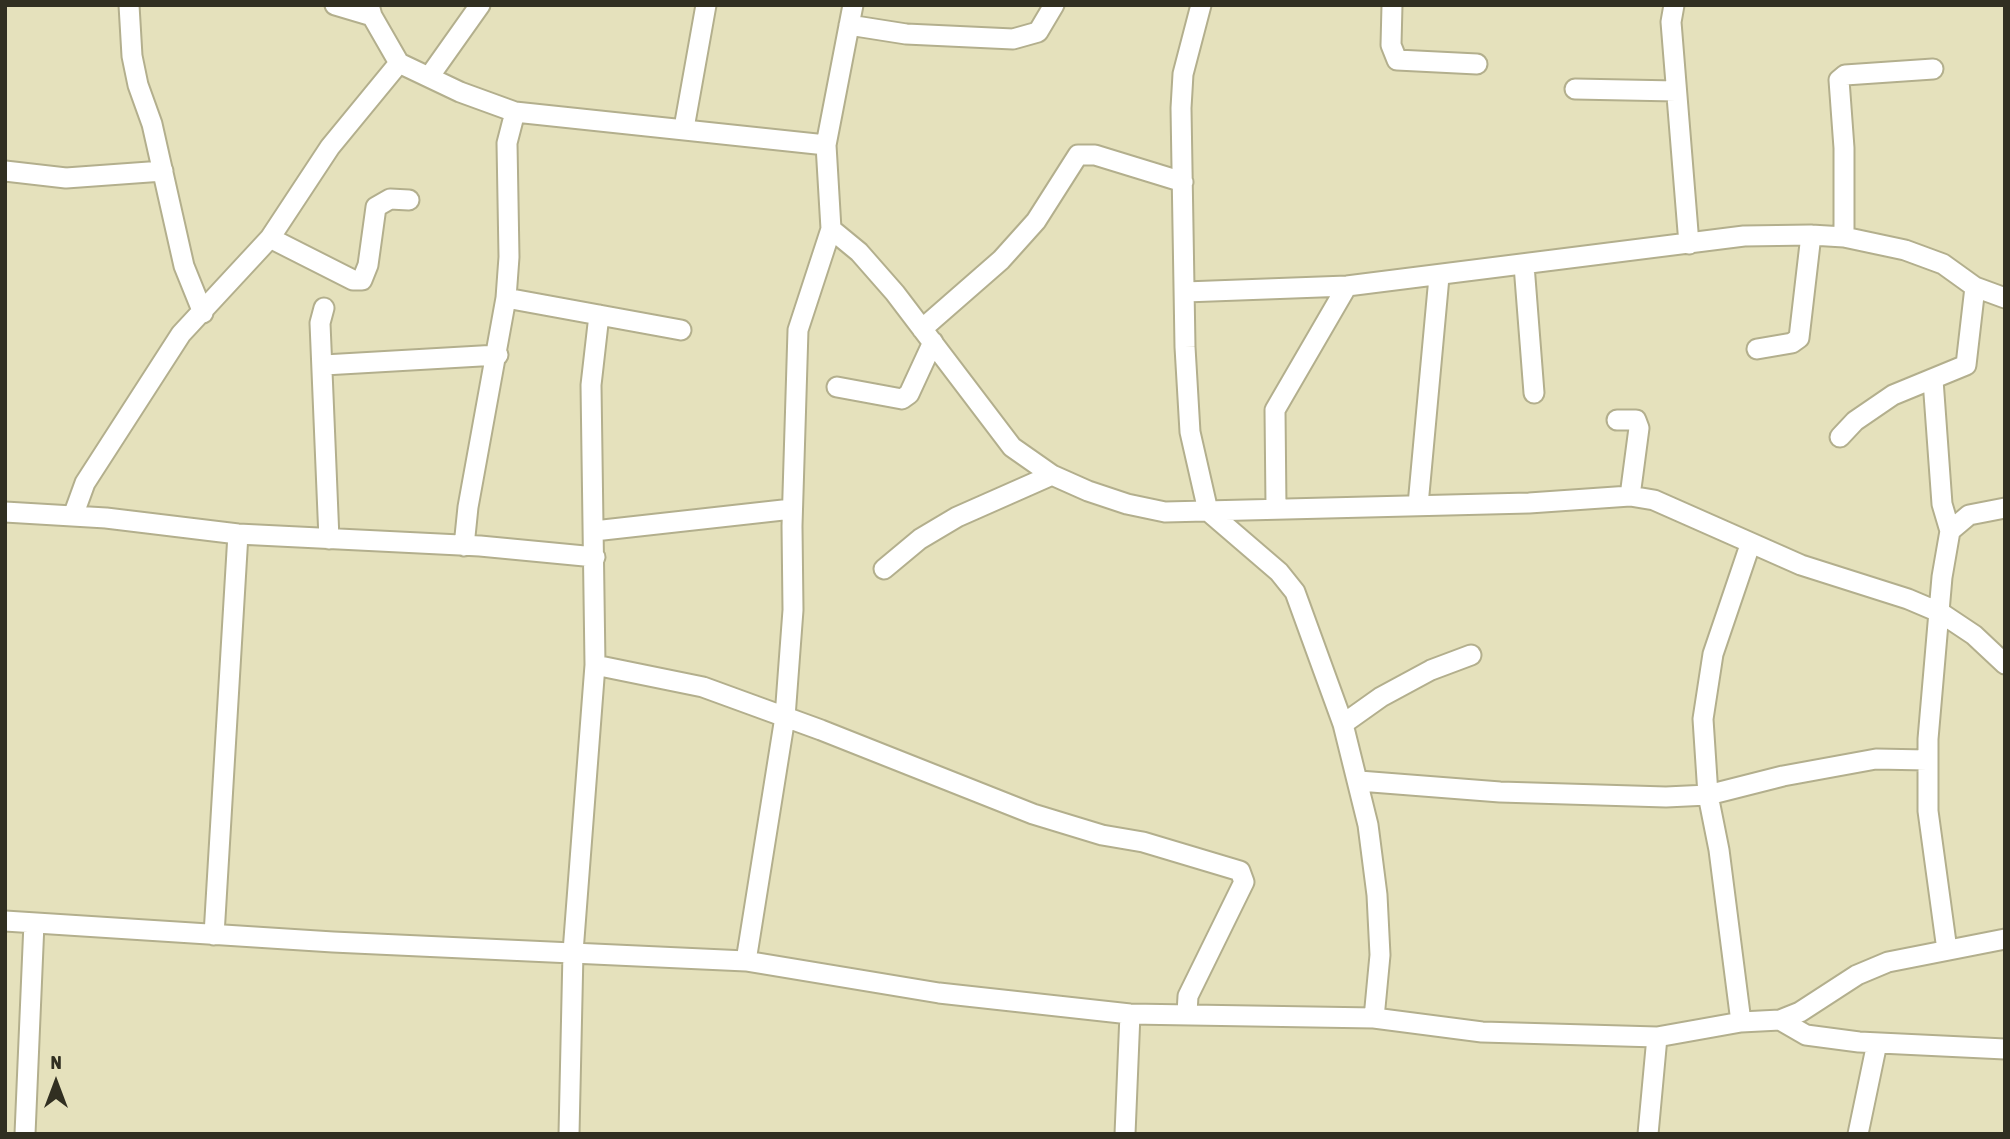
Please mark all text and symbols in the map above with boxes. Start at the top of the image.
north arrow [21,1048,91,1118]
text: N [50,1051,62,1073]

